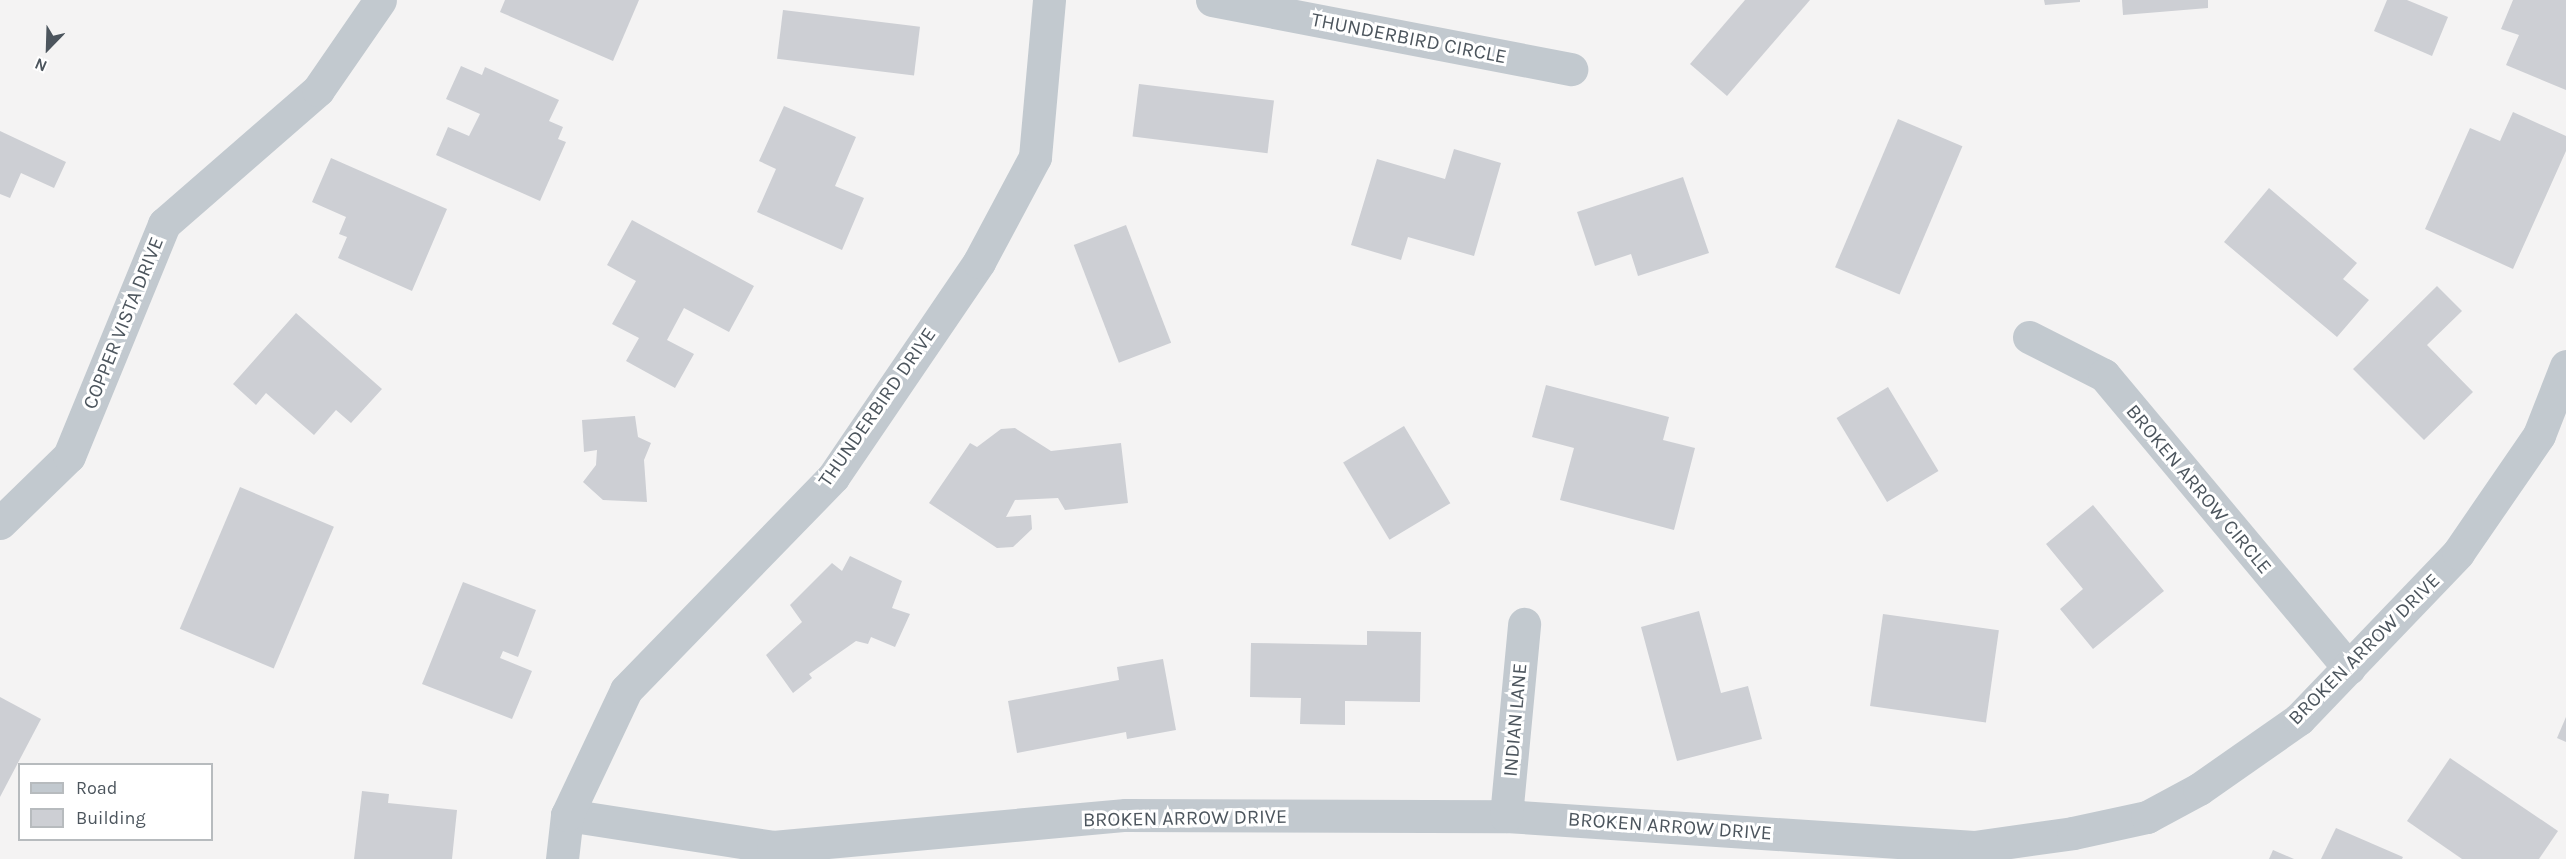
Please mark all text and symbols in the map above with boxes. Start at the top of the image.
street label: THUNDERBIRD CIRCLE [1310,7,1508,69]
north arrow [18,18,78,78]
text: N [32,54,50,76]
street label: COPPER VISTA DRIVE [78,233,168,413]
street label: THUNDERBIRD DRIVE [813,323,941,491]
street label: BROKEN ARROW CIRCLE [2121,399,2277,579]
street label: BROKEN ARROW DRIVE [2283,568,2445,730]
street label: INDIAN LANE [1498,662,1532,778]
legend [18,763,213,841]
text: Road [76,777,117,799]
street label: BROKEN ARROW DRIVE [1083,804,1287,832]
text: Building [76,807,146,829]
street label: BROKEN ARROW DRIVE [1567,807,1773,845]

